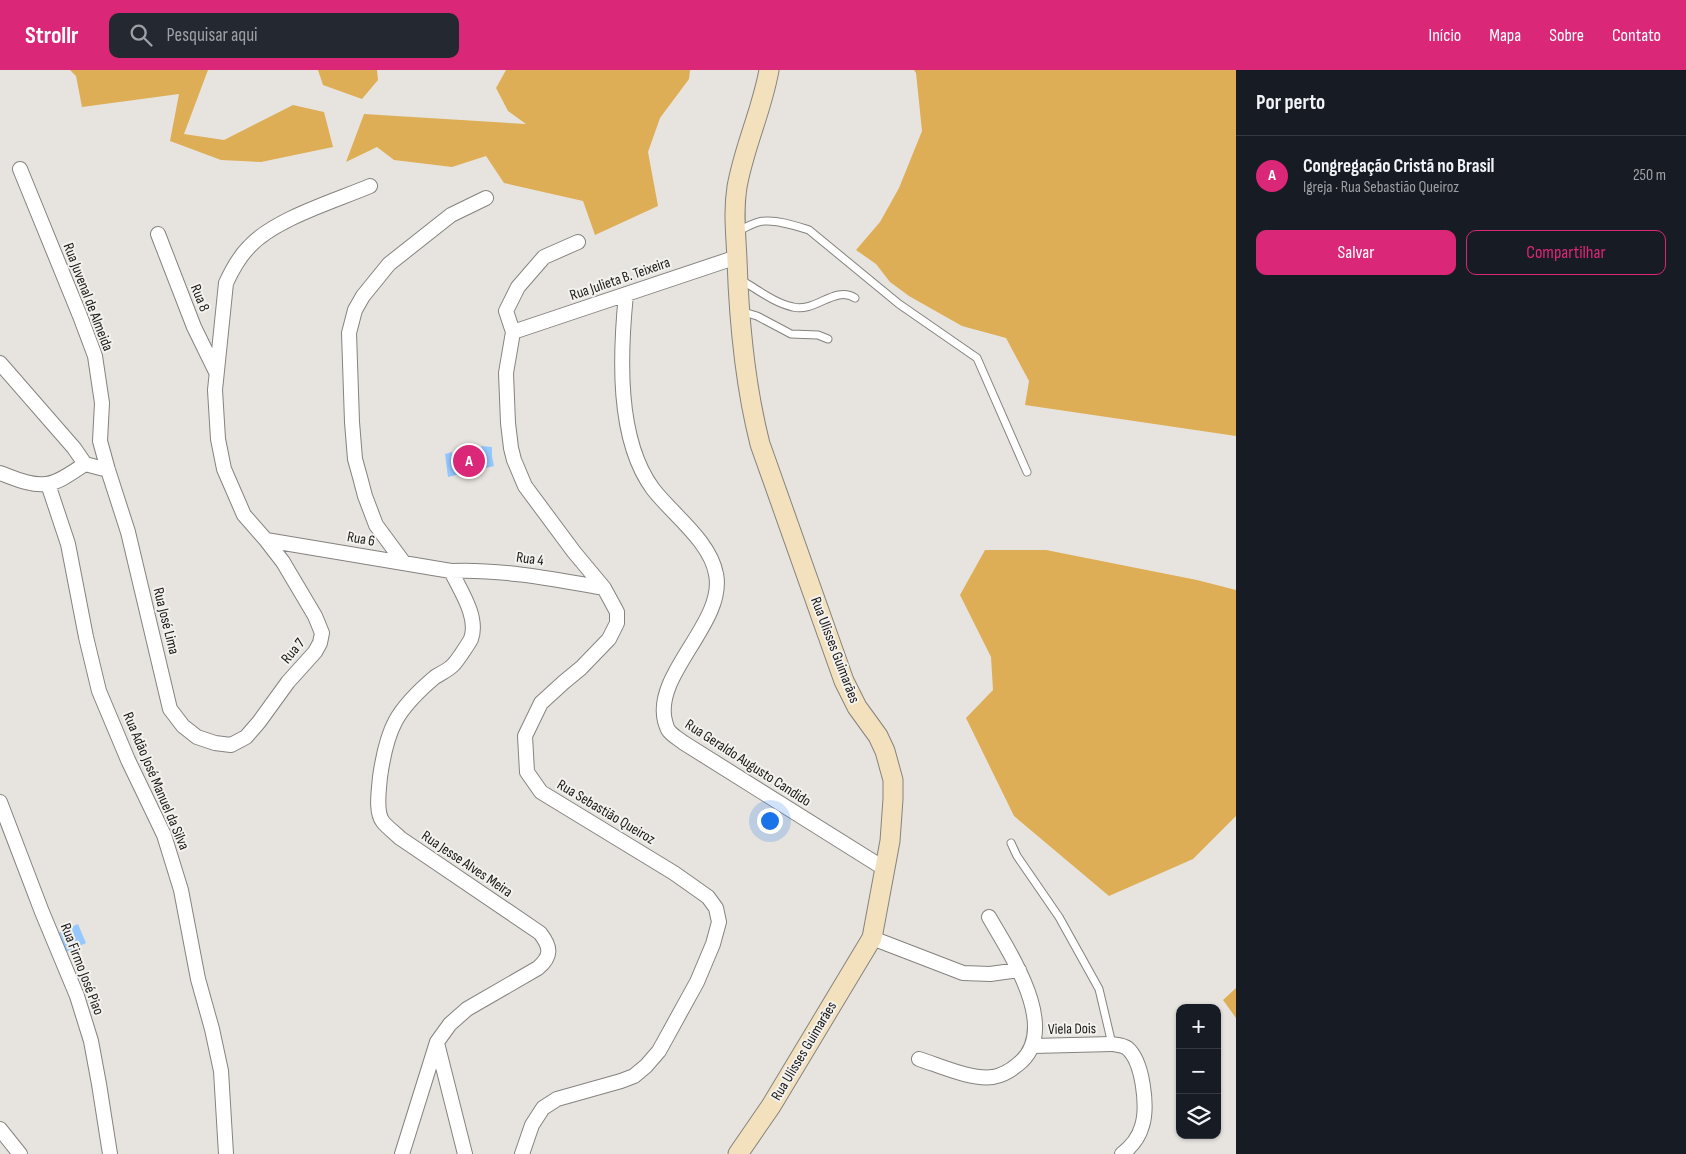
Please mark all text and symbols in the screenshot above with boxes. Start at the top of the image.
search box [109,13,459,58]
text: Strollr [25,21,79,50]
icon: search [127,21,155,49]
text: Pesquisar aqui [167,24,258,47]
text: Início [1429,25,1461,46]
text: Mapa [1489,25,1521,46]
text: Sobre [1549,25,1584,46]
text: Contato [1612,25,1661,46]
text: Por perto [1256,90,1325,115]
text: Congregação Cristã no Brasil [1303,155,1494,178]
text: A [1268,166,1276,185]
text: 250 m [1633,166,1666,185]
text: Igreja · Rua Sebastião Queiroz [1303,178,1459,197]
button: Salvar [1256,230,1456,275]
button: Compartilhar [1466,230,1666,275]
street label: Rua Juvenal de Almeida [59,240,117,354]
street label: Rua Julieta B. Teixeira [567,253,673,305]
street label: Rua 8 [186,281,214,315]
pin: A [453,442,485,480]
street label: Rua 6 [346,527,376,551]
street label: Rua 4 [515,548,545,570]
street label: Rua José Lima [149,586,184,657]
street label: Rua Ulisses Guimarães [806,594,864,706]
street label: Rua 7 [277,634,309,668]
street label: Rua Adão José Manuel da Silva [118,709,194,853]
street label: Rua Geraldo Augusto Candido [681,715,815,811]
street label: Rua Sebastião Queiroz [554,775,659,849]
your location [757,808,783,834]
street label: Rua Jesse Alves Meira [418,827,516,902]
street label: Rua Firmo José Piao [56,920,108,1018]
street label: Rua Ulisses Guimarães [767,998,841,1104]
map controls [1176,1004,1221,1139]
button: + [1176,1004,1221,1049]
street label: Viela Dois [1048,1019,1096,1039]
button: − [1176,1049,1221,1094]
button: layers [1176,1094,1221,1139]

